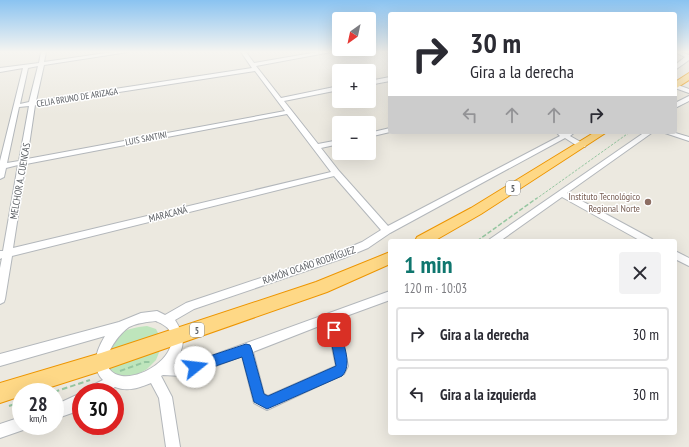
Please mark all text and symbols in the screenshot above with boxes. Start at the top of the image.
north arrow [332,12,376,56]
map controls [332,12,376,160]
text: 30 m [470,24,521,61]
icon: right [404,28,456,80]
text: Gira a la derecha [470,60,574,83]
button: + [332,64,376,108]
street label: CELIA BRUNO DE ARIZAGA [36,85,119,109]
icon: left [459,104,481,126]
icon: ahead [501,104,523,126]
icon: ahead [543,104,565,126]
icon: right [585,104,607,126]
button: − [332,116,376,160]
street label: LUIS SANTINI [124,129,168,147]
street label: MELCHOR A. CUENCAS [7,142,33,220]
road number: 5 [506,181,520,195]
place label: Instituto Tecnológico Regional Norte [568,190,640,215]
marker: Instituto Tecnológico Regional Norte [643,197,653,207]
street label: MARACANÁ [147,203,189,225]
street label: RAMÓN OCAÑO RODRÍGUEZ [261,243,358,287]
text: 1 min [404,249,452,280]
button: close [619,252,661,294]
text: 120 m · 10:03 [404,280,467,297]
pin [317,313,351,347]
icon: arrive [323,319,345,341]
road number: 5 [190,323,204,337]
icon: right [406,323,428,345]
text: Gira a la derecha [440,325,529,344]
text: 30 m [633,325,659,344]
position arrow [174,346,216,388]
speed limit sign: 30 [72,383,124,435]
icon: left [406,383,428,405]
text: Gira a la izquierda [440,385,536,404]
text: 30 m [633,385,659,404]
text: 28 [28,391,48,417]
text: km/h [29,412,47,425]

